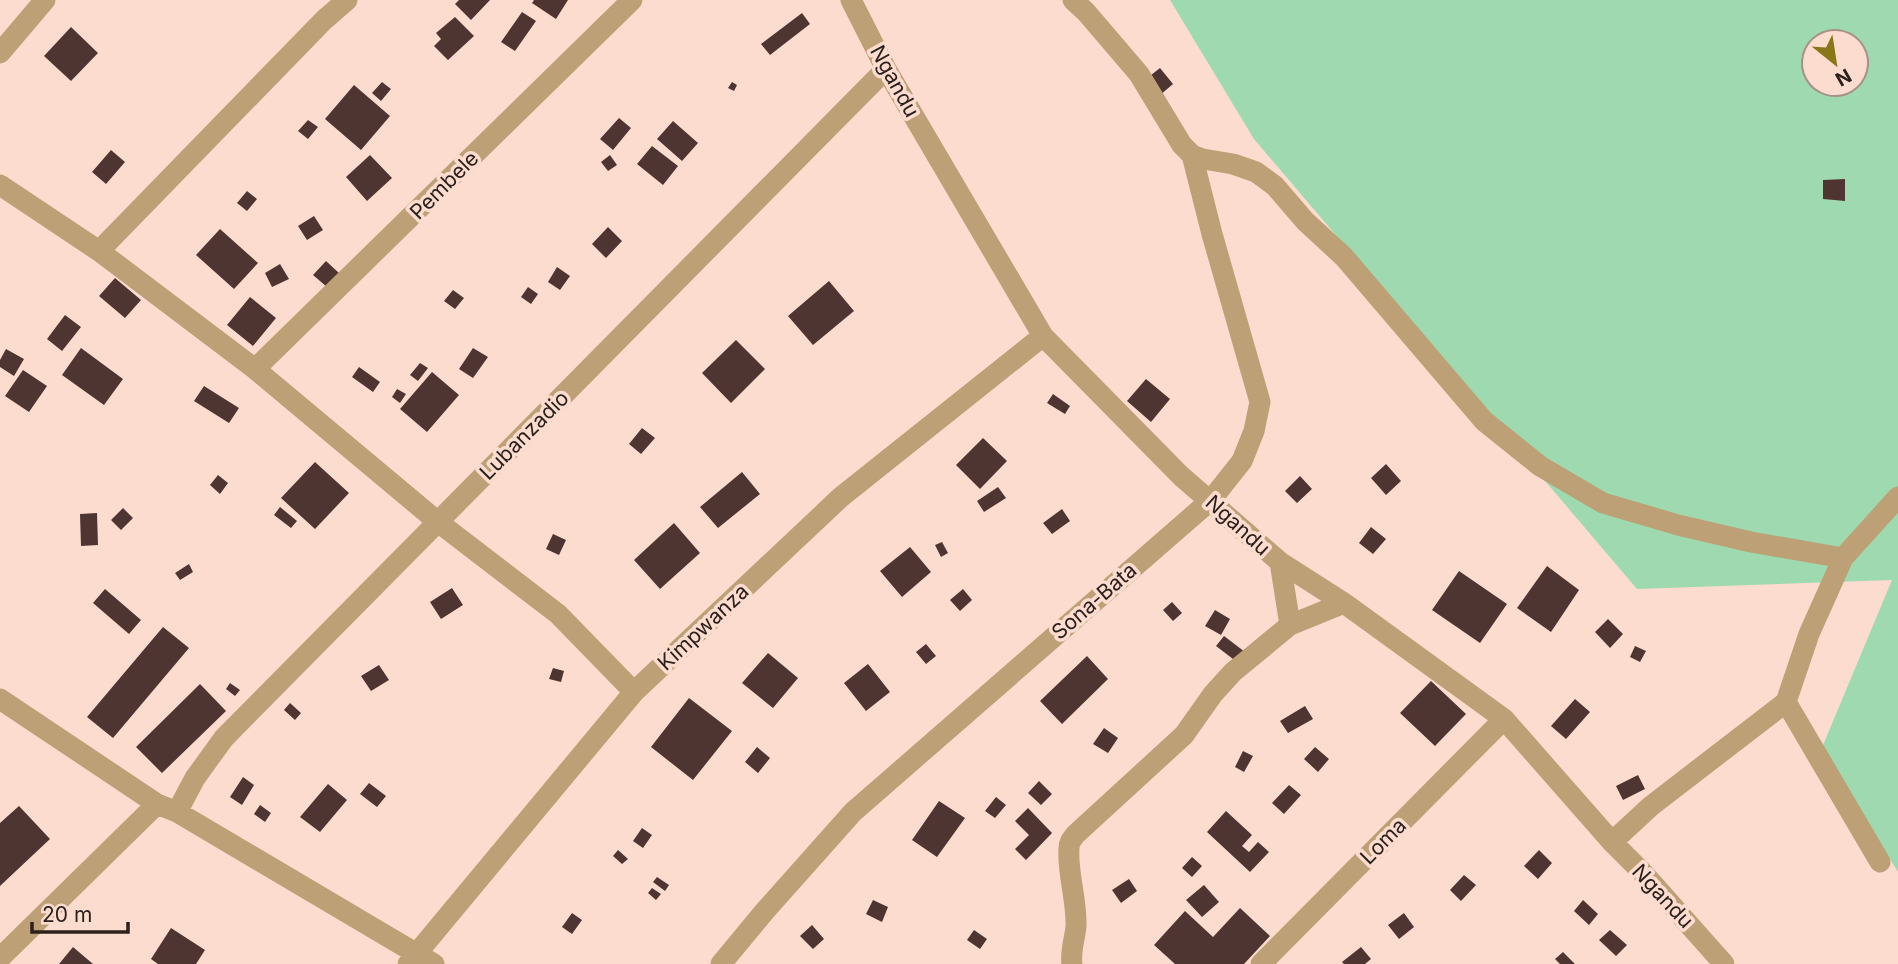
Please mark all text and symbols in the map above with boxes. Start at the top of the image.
north arrow [1800,28,1870,98]
street label: Ngandu [865,41,925,121]
text: N [1831,64,1855,91]
street label: Pembele [405,146,483,224]
street label: Lubanzadio [474,385,574,485]
street label: Ngandu [1201,490,1275,560]
street label: Sona-Bata [1046,557,1142,645]
street label: Kimpwanza [652,579,754,675]
street label: Loma [1355,813,1411,869]
street label: Ngandu [1627,859,1699,933]
scale bar [32,890,128,934]
text: 20 m [42,902,92,927]

